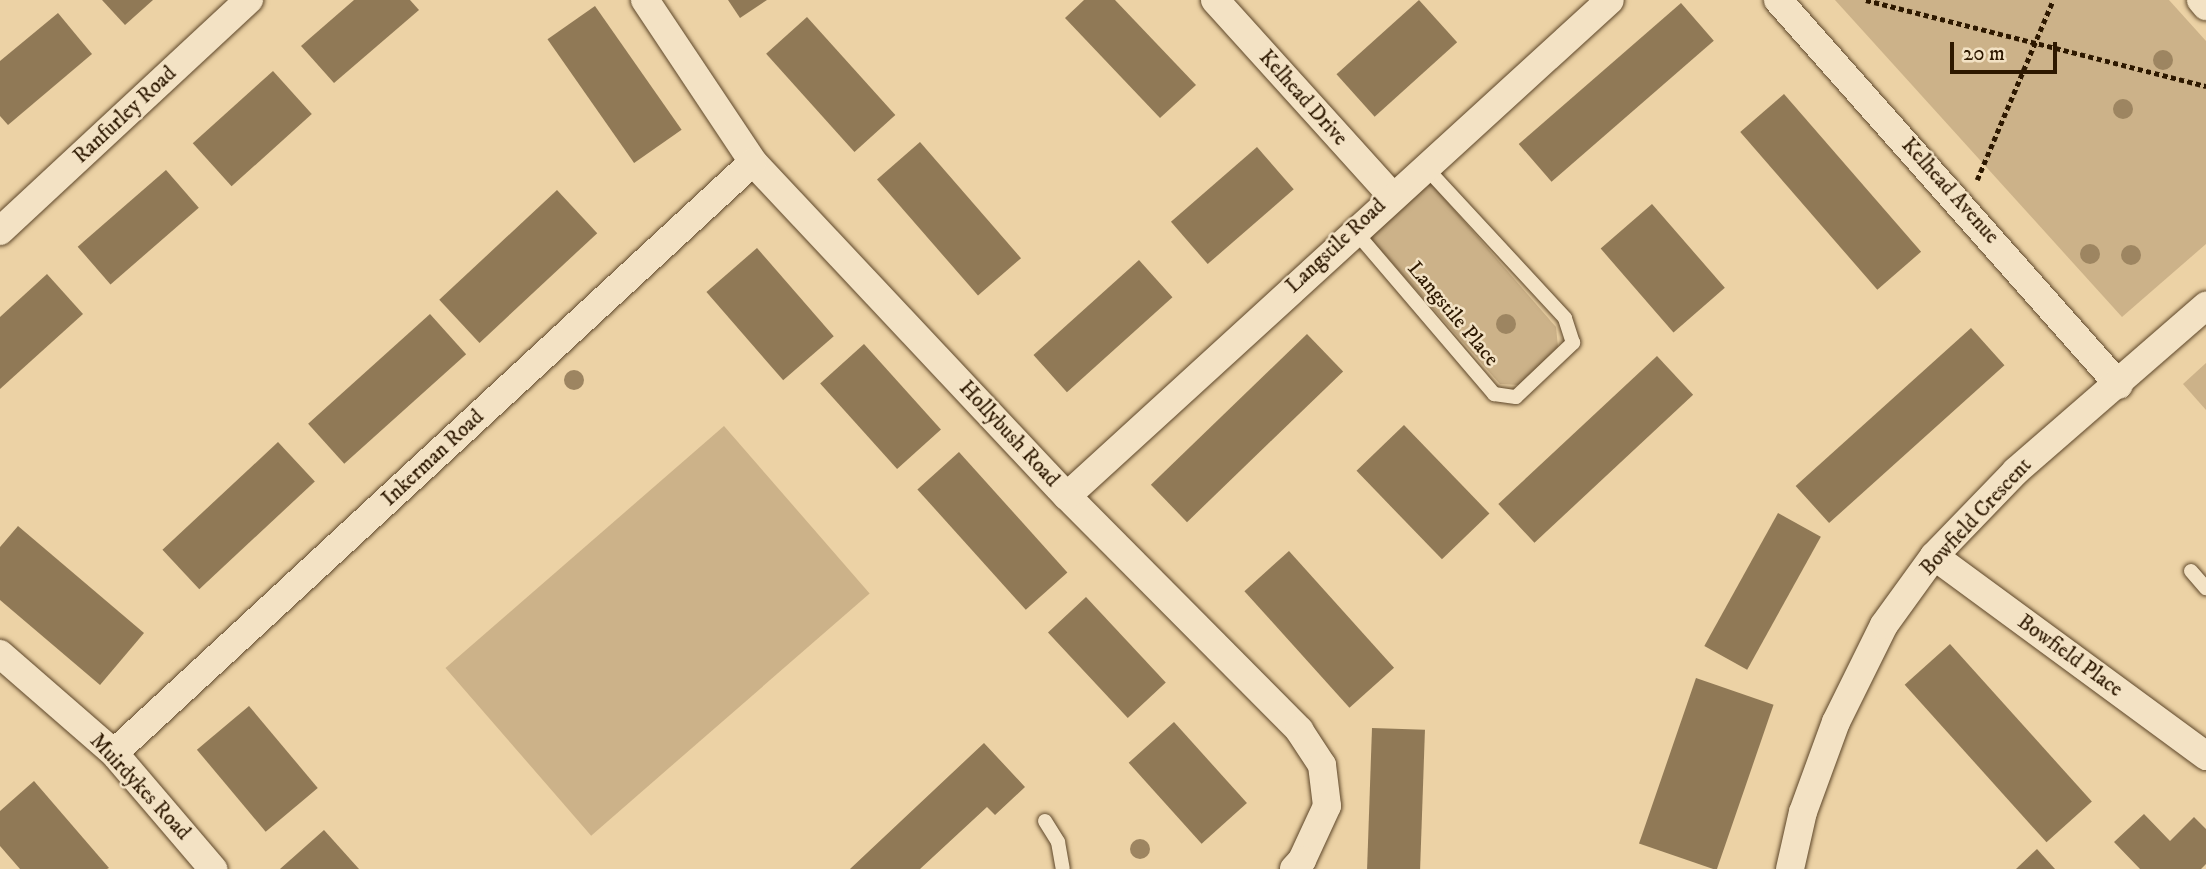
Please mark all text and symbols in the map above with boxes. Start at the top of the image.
scale bar [1954,28,2061,72]
text: 20 m [1963,41,2005,67]
street label: Kelhead Drive [1254,45,1352,151]
street label: Ranfurley Road [68,61,182,169]
street label: Kelhead Avenue [1896,133,2004,249]
street label: Langstile Road [1281,193,1391,299]
street label: Langstile Place [1402,257,1504,371]
street label: Hollybush Road [953,376,1065,492]
street label: Inkerman Road [377,404,489,512]
street label: Bowfield Crescent [1915,453,2037,581]
street label: Bowfield Place [2013,609,2127,703]
street label: Muirdykes Road [84,729,196,845]

